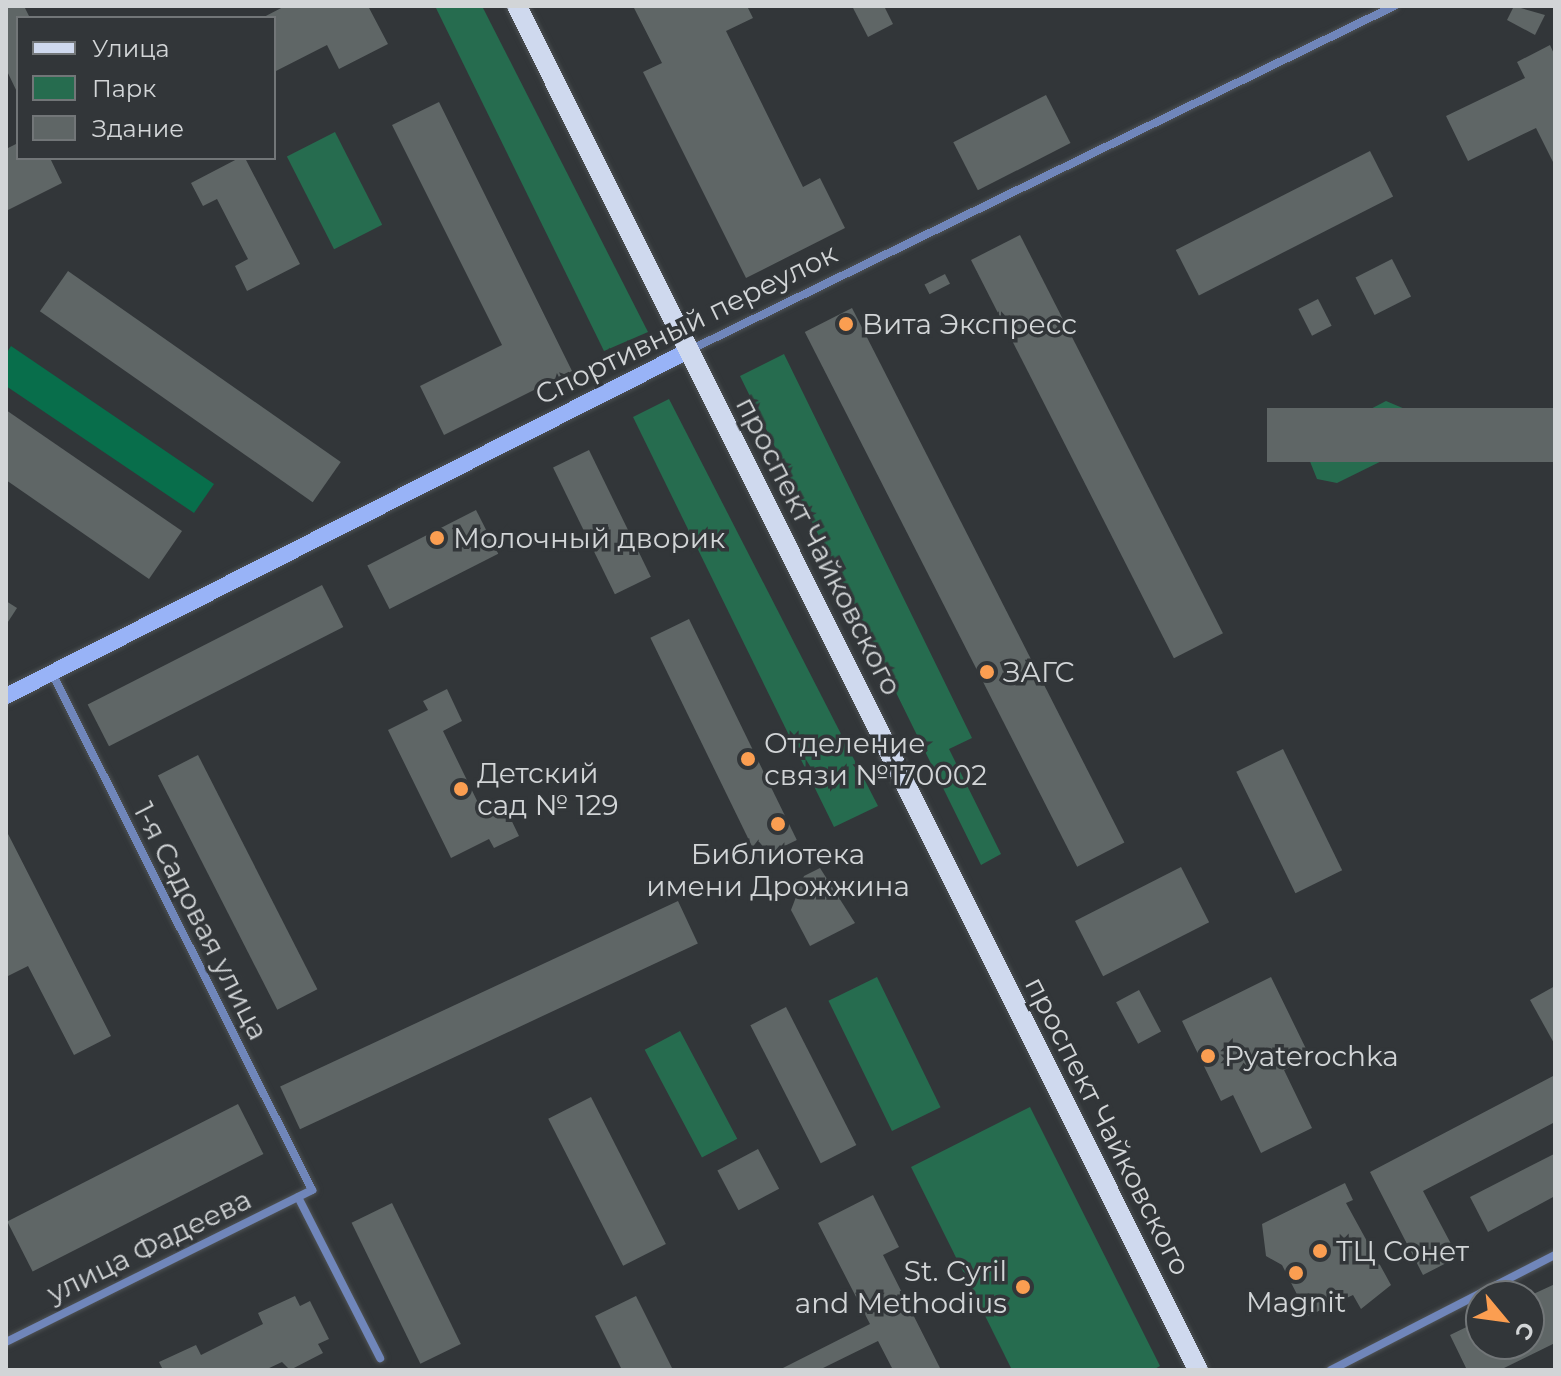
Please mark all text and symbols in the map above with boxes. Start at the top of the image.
legend [16,16,276,160]
text: Улица [92,34,170,63]
text: Парк [92,74,156,103]
text: Здание [92,114,184,143]
street label: Спортивный переулок [530,236,842,412]
place label: Вита Экспресс [862,307,1077,341]
marker: Вита Экспресс [837,315,855,333]
street label: проспект Чайковского [729,391,909,701]
place label: Молочный дворик [453,521,725,555]
marker: Молочный дворик [428,529,446,547]
place label: ЗАГС [1003,655,1074,689]
marker: ЗАГС [978,663,996,681]
place label: Отделение связи №170002 [764,726,987,792]
marker: Отделение связи №170002 [739,750,757,768]
place label: Детский сад № 129 [477,756,619,822]
marker: Детский сад № 129 [452,780,470,798]
street label: 1-я Садовая улица [127,797,275,1045]
marker: Библиотека имени Дрожжина [769,815,787,833]
place label: Библиотека имени Дрожжина [646,837,910,903]
street label: проспект Чайковского [1018,971,1198,1281]
place label: Pyaterochka [1224,1039,1399,1073]
marker: Pyaterochka [1199,1047,1217,1065]
street label: улица Фадеева [41,1182,257,1310]
place label: ТЦ Сонет [1336,1234,1469,1268]
marker: ТЦ Сонет [1311,1242,1329,1260]
place label: St. Cyril and Methodius [795,1254,1007,1320]
marker: Magnit [1287,1264,1305,1282]
marker: St. Cyril and Methodius [1014,1278,1032,1296]
north arrow [1465,1280,1545,1360]
place label: Magnit [1246,1285,1346,1319]
text: С [1509,1317,1540,1344]

